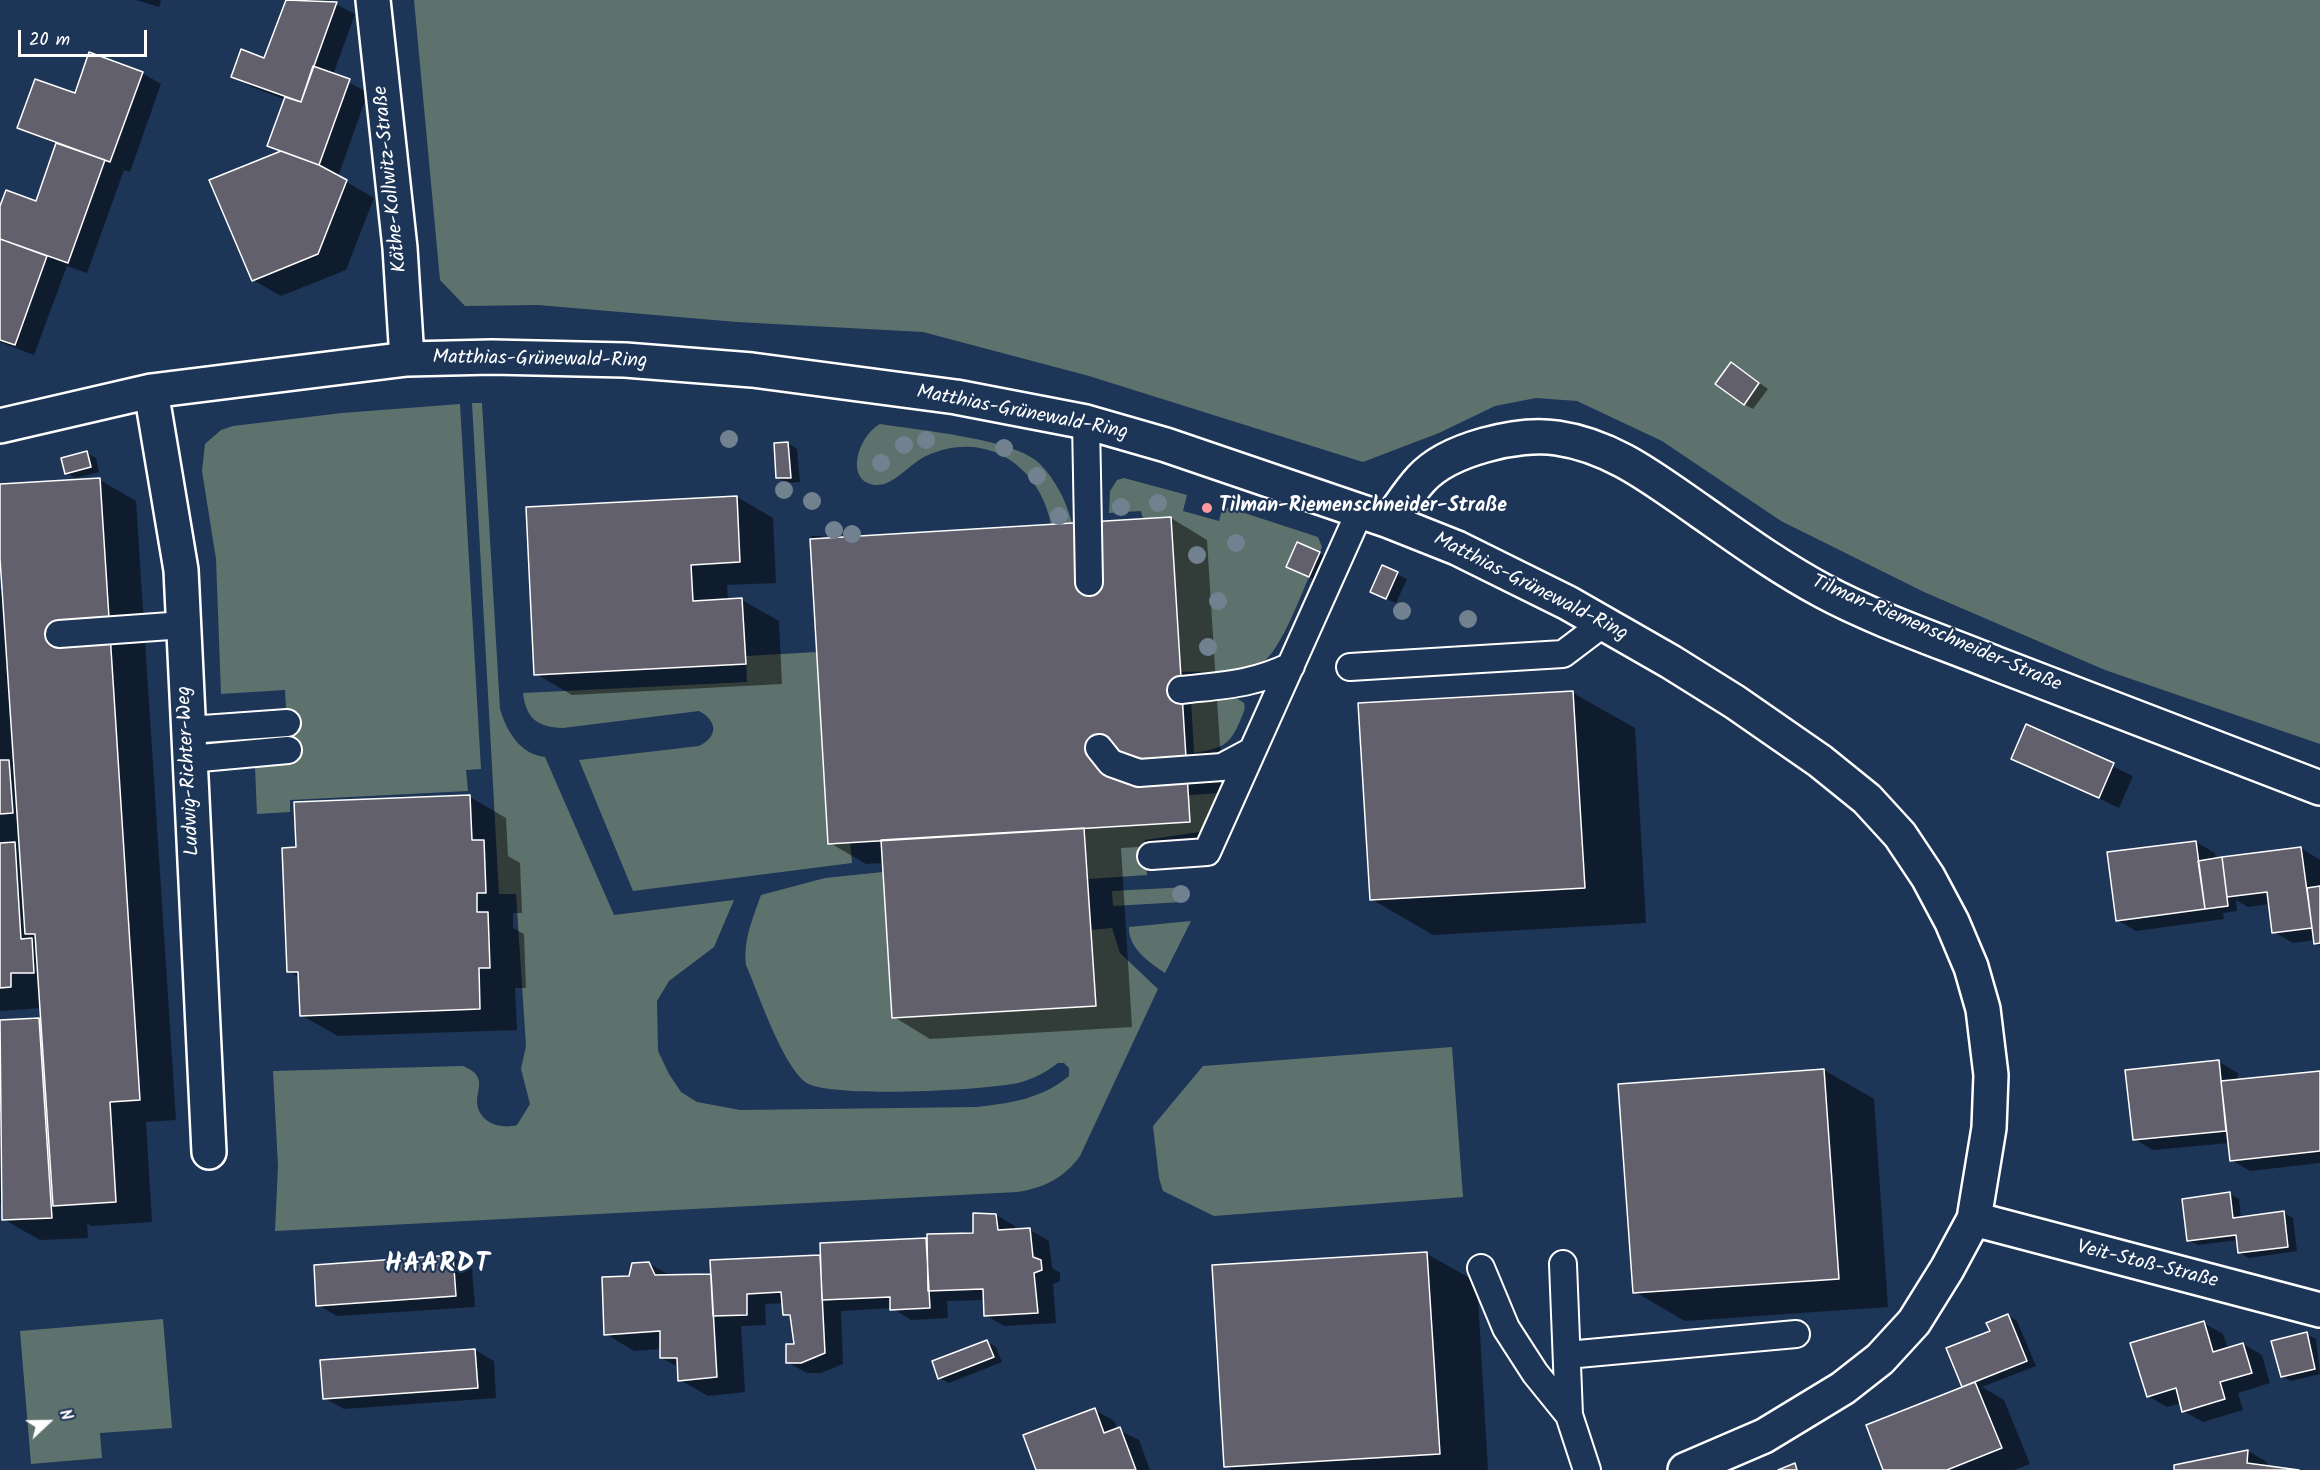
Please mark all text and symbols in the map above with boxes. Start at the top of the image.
scale bar [21,18,150,56]
text: 20 m [29,26,70,55]
street label: Käthe-Kollwitz-Straße [370,84,414,274]
street label: Matthias-Grünewald-Ring [432,347,648,375]
street label: Matthias-Grünewald-Ring [914,382,1130,446]
place label: Tilman-Riemenschneider-Straße [1219,496,1507,520]
marker: Tilman-Riemenschneider-Straße [1200,501,1214,515]
street label: Matthias-Grünewald-Ring [1429,529,1631,647]
street label: Tilman-Riemenschneider-Straße [1808,571,2064,699]
street label: Ludwig-Richter-Weg [174,685,206,857]
street label: Veit-Stoß-Straße [2074,1237,2220,1295]
district label: HAARDT [385,1251,491,1283]
north arrow [18,1392,78,1452]
text: N [52,1406,79,1424]

